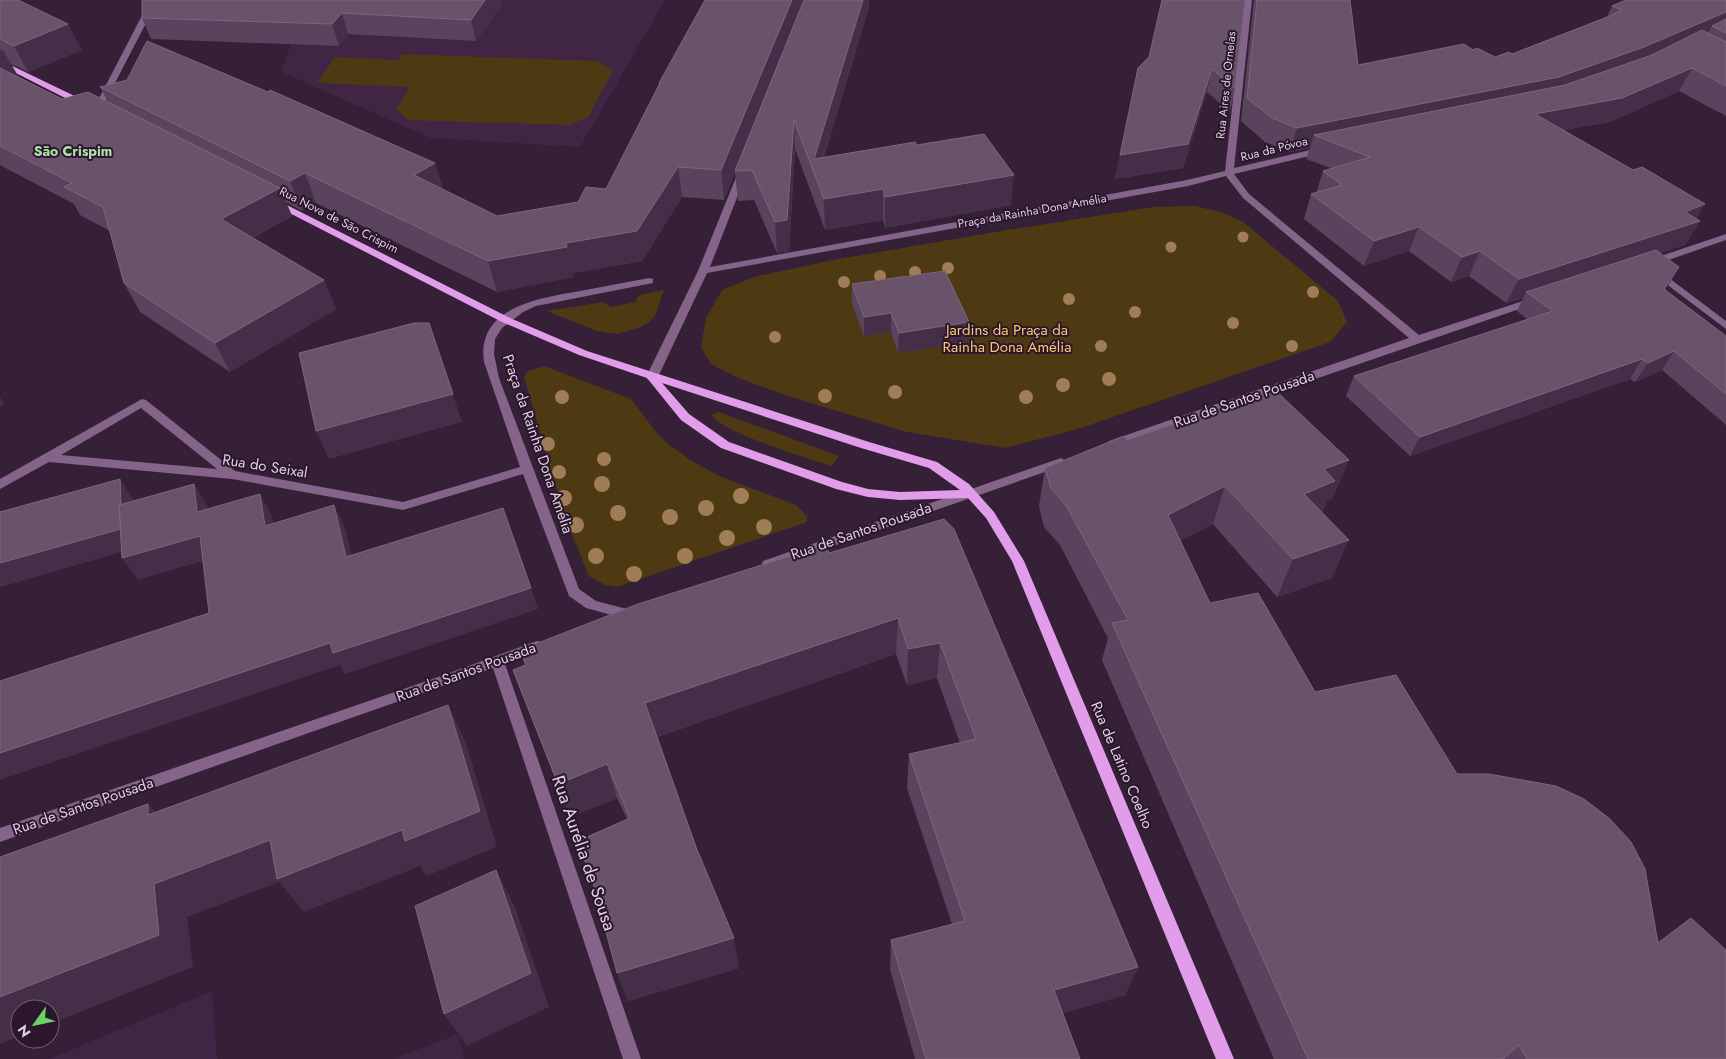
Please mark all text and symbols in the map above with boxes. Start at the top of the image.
street label: Rua Aires de Ornelas [1211,30,1241,140]
street label: Rua da Póvoa [1239,132,1310,166]
district label: São Crispim [34,141,112,161]
street label: Rua Nova de São Crispim [276,182,402,258]
street label: Praça da Rainha Dona Amélia [956,189,1108,233]
park label: Jardins da Praça da Rainha Dona Amélia [943,319,1071,358]
street label: Praça da Rainha Dona Amélia [497,351,579,537]
street label: Rua de Santos Pousada [1171,365,1317,433]
street label: Rua do Seixal [221,448,309,484]
street label: Rua de Santos Pousada [788,497,934,565]
street label: Rua de Santos Pousada [393,636,539,708]
street label: Rua de Latino Coelho [1085,698,1159,832]
street label: Rua de Santos Pousada [10,772,156,840]
street label: Rua Aurélia de Sousa [545,772,623,934]
north arrow [10,999,60,1049]
text: N [13,1021,36,1041]

